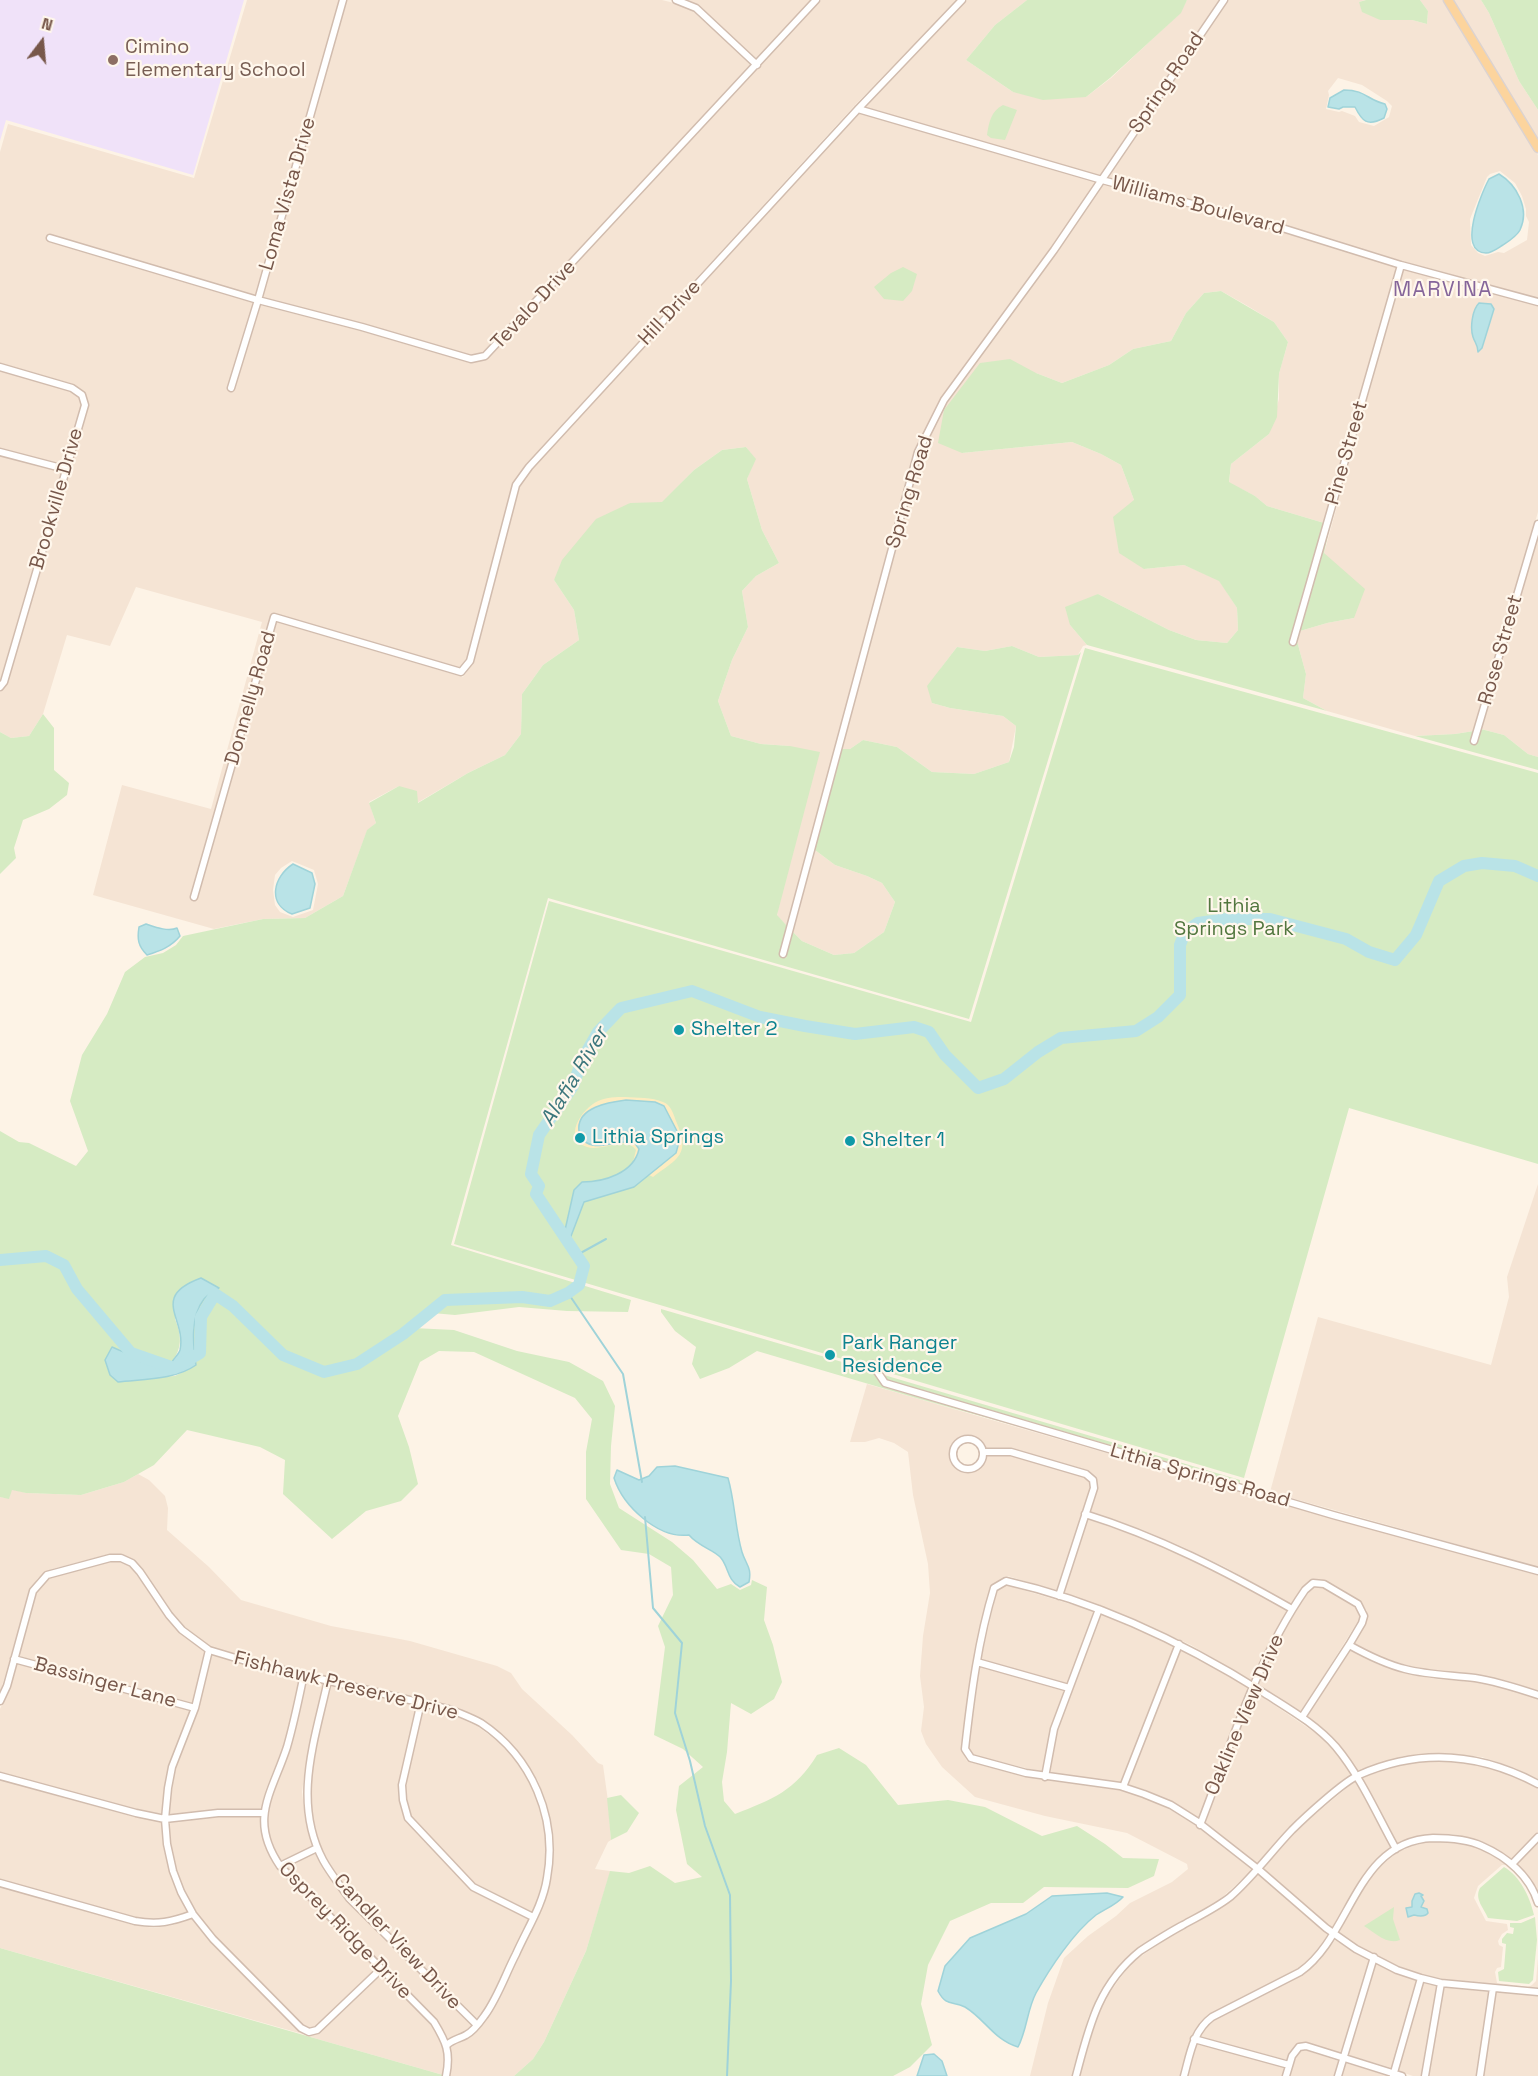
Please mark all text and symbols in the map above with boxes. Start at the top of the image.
north arrow [12,12,72,72]
text: N [39,13,55,36]
street label: Spring Road [1124,28,1210,138]
place label: Cimino Elementary School [125,36,306,83]
marker: Cimino Elementary School [106,53,120,67]
street label: Loma Vista Drive [255,115,321,273]
street label: Williams Boulevard [1109,171,1287,241]
street label: Tevalo Drive [487,255,581,355]
street label: Hill Drive [634,275,706,351]
district label: MARVINA [1393,277,1493,303]
street label: Pine Street [1321,398,1373,508]
street label: Brookville Drive [25,425,89,573]
street label: Spring Road [881,433,939,551]
street label: Rose Street [1474,592,1528,708]
street label: Donnelly Road [220,628,282,768]
park label: Lithia Springs Park [1174,895,1294,942]
place label: Shelter 2 [691,1018,778,1042]
water label: Alafia River [536,1023,614,1131]
marker: Shelter 2 [672,1023,686,1037]
place label: Lithia Springs [592,1126,724,1150]
place label: Shelter 1 [862,1129,945,1153]
marker: Lithia Springs [573,1131,587,1145]
marker: Shelter 1 [843,1134,857,1148]
place label: Park Ranger Residence [842,1332,957,1379]
marker: Park Ranger Residence [823,1348,837,1362]
street label: Lithia Springs Road [1107,1439,1293,1513]
street label: Oakline View Drive [1200,1631,1290,1799]
street label: Fishhawk Preserve Drive [231,1647,461,1725]
street label: Bassinger Lane [31,1652,179,1714]
street label: Osprey Ridge Drive [273,1857,417,2005]
street label: Candler View Drive [328,1869,466,2015]

